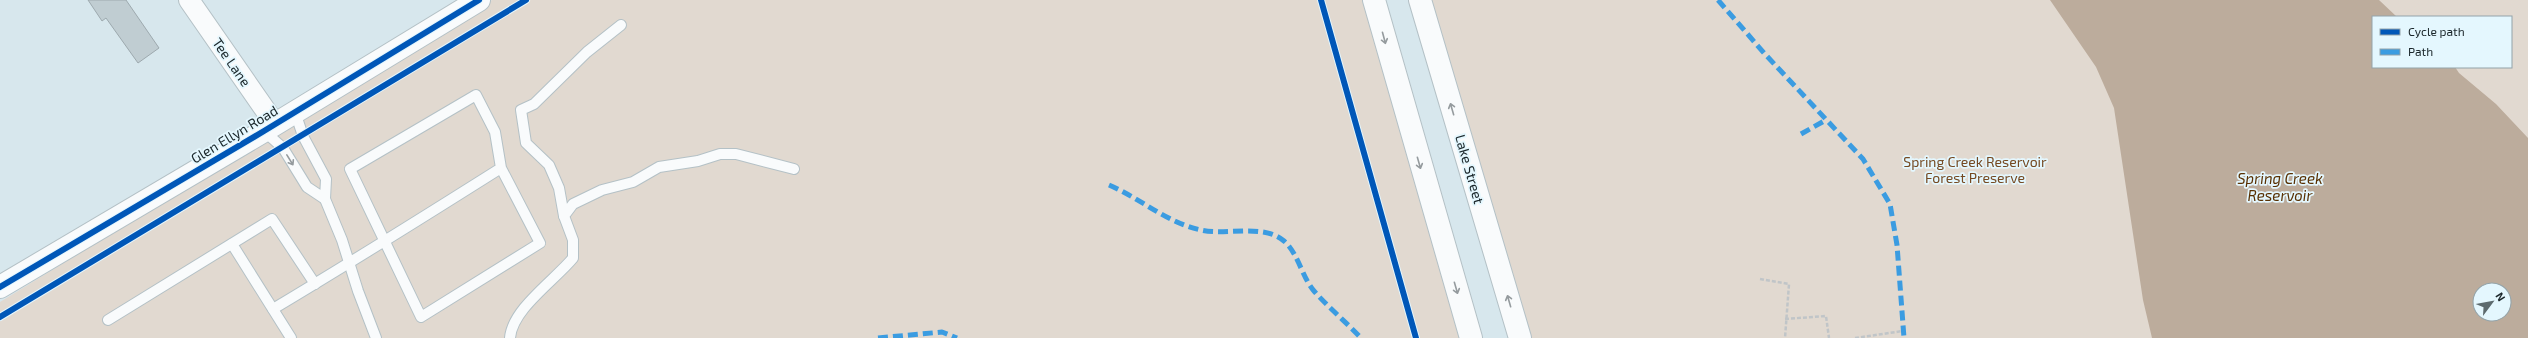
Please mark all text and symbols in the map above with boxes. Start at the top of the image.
legend [2372,16,2512,68]
text: Cycle path [2408,24,2465,38]
one-way arrow [1381,31,1388,44]
street label: Tee Lane [209,34,255,90]
text: Path [2408,44,2433,58]
street label: Glen Ellyn Road [187,101,281,167]
one-way arrow [1448,102,1455,115]
street label: Lake Street [1452,132,1488,206]
park label: Spring Creek Reservoir Forest Preserve [1903,153,2047,186]
one-way arrow [286,154,294,165]
one-way arrow [1416,156,1423,169]
water label: Spring Creek Reservoir [2237,169,2323,204]
one-way arrow [1453,281,1460,294]
north arrow [2472,282,2512,322]
text: N [2493,290,2509,303]
one-way arrow [1505,294,1512,307]

